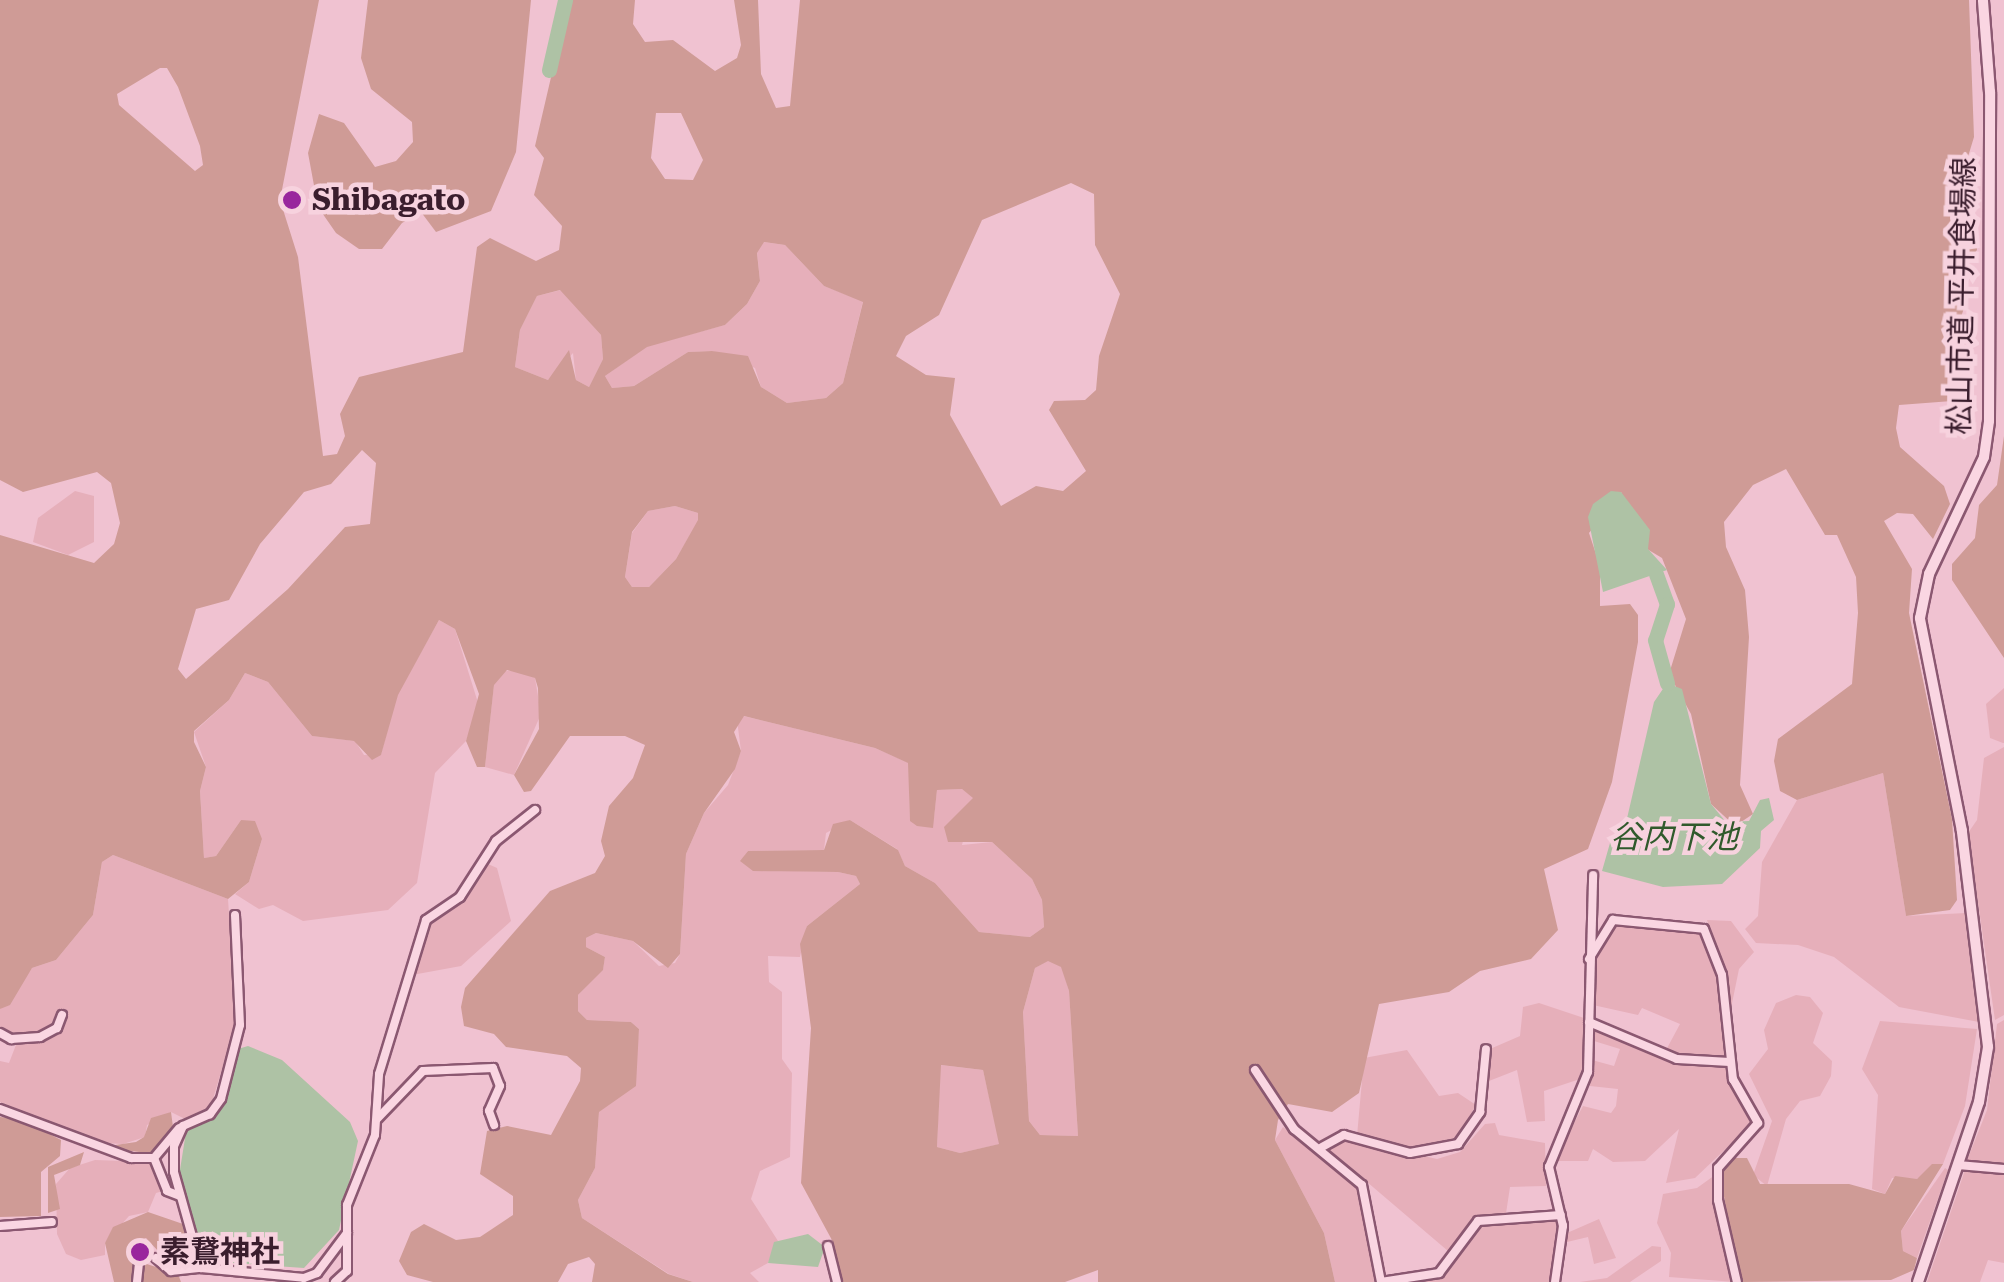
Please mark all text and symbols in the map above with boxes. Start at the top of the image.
street label: 松山市道 平井食場線 [1942,157,1982,435]
place label: Shibagato [312,182,465,218]
marker: Shibagato [281,189,303,211]
water label: 谷内下池 [1610,818,1738,856]
place label: 素鵞神社 [160,1234,280,1270]
marker: 素鵞神社 [129,1241,151,1263]

